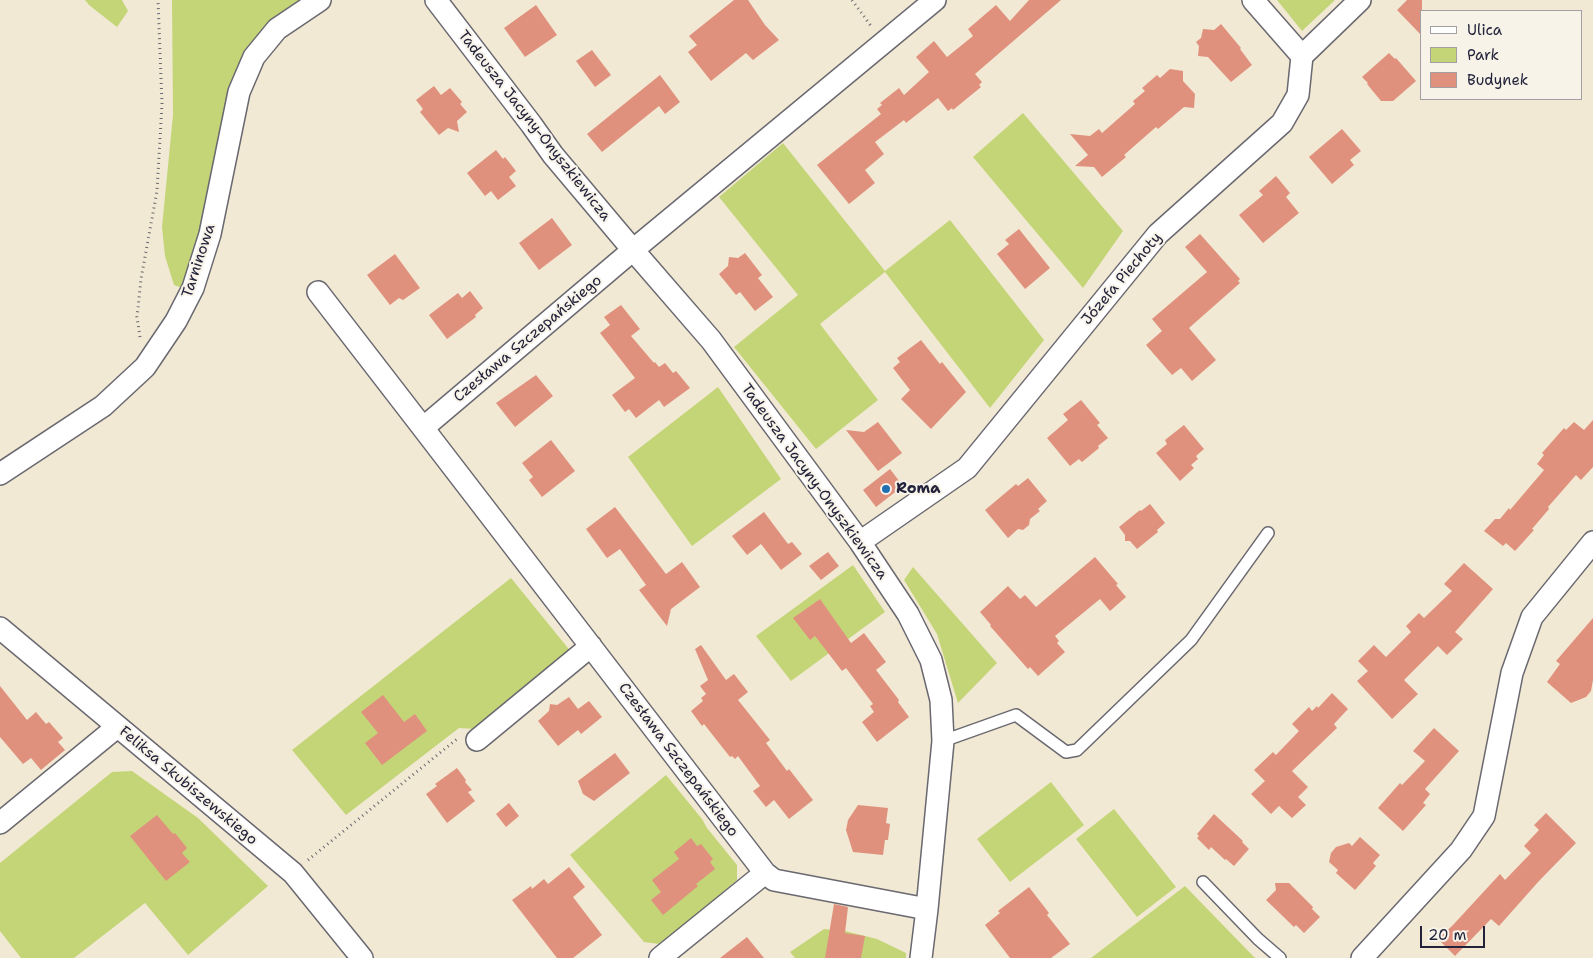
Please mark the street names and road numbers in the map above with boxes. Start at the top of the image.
street label: Tadeusza Jacyny-Onyszkiewicza [454,27,614,225]
street label: Tarninowa [179,222,219,300]
street label: Józefa Piechoty [1078,229,1166,329]
street label: Czesława Szczepańskiego [450,272,606,406]
street label: Tadeusza Jacyny-Onyszkiewicza [737,381,891,583]
street label: Czesława Szczepańskiego [614,679,742,841]
street label: Feliksa Skubiszewskiego [115,723,261,849]

